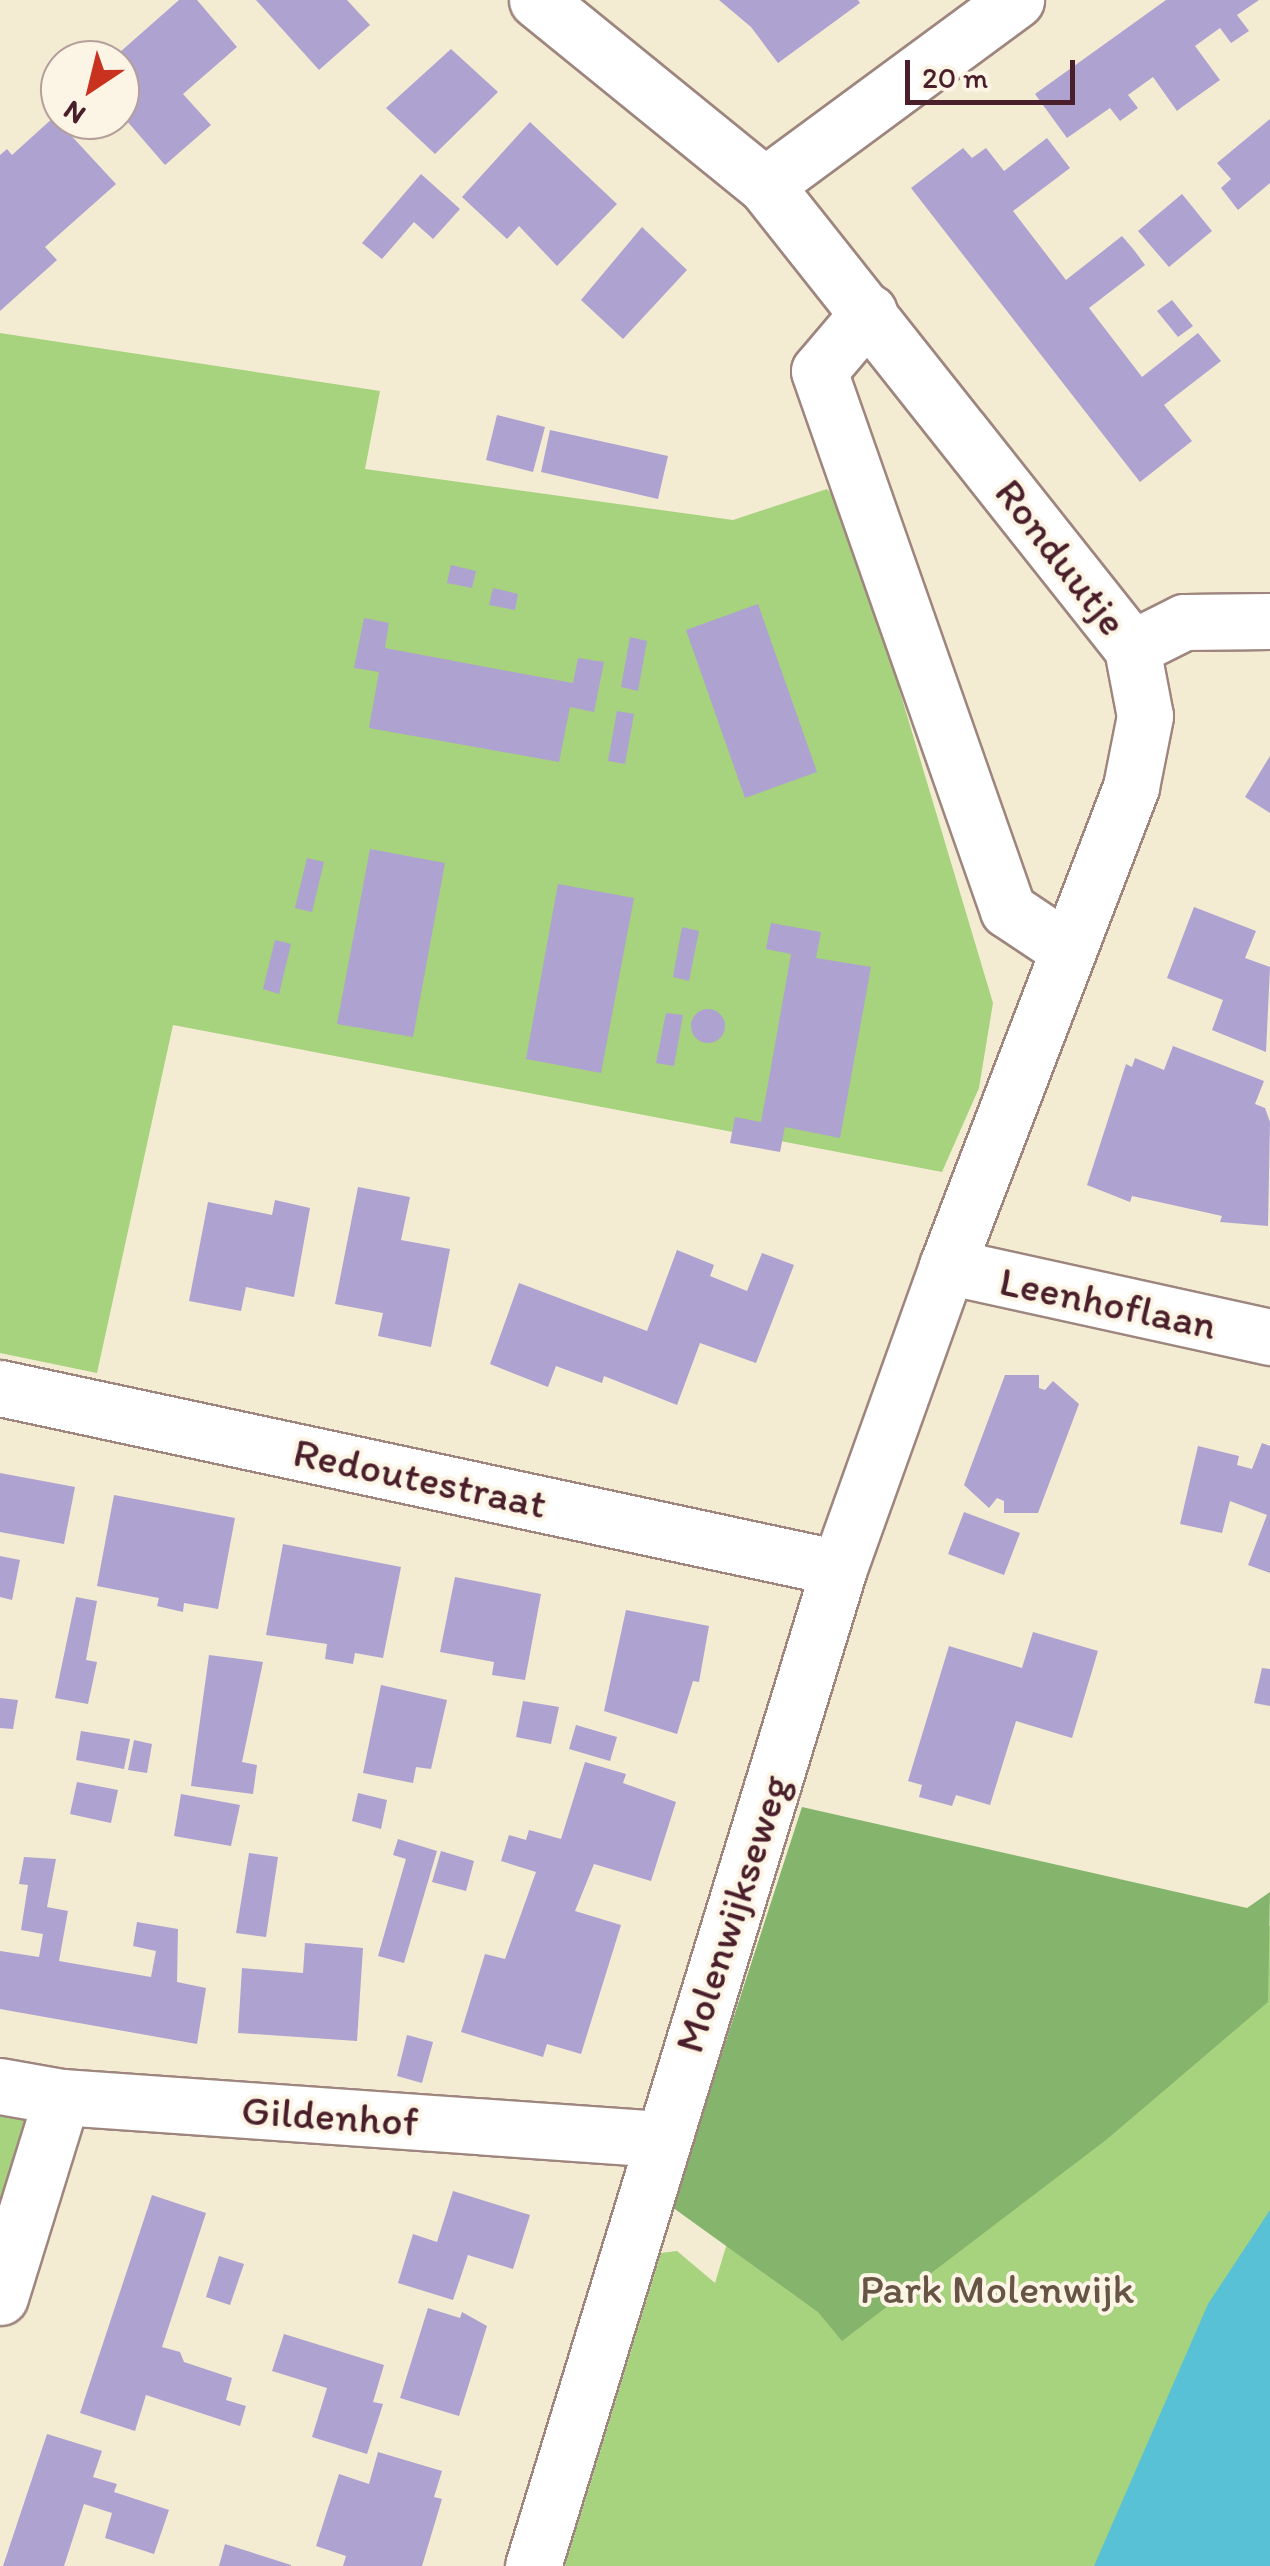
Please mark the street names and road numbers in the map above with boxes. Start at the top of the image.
street label: Ronduutje [984,468,1138,646]
street label: Leenhoflaan [995,1255,1221,1351]
street label: Redoutestraat [289,1427,551,1529]
street label: Molenwijkseweg [663,1769,801,2059]
street label: Gildenhof [240,2085,420,2147]

